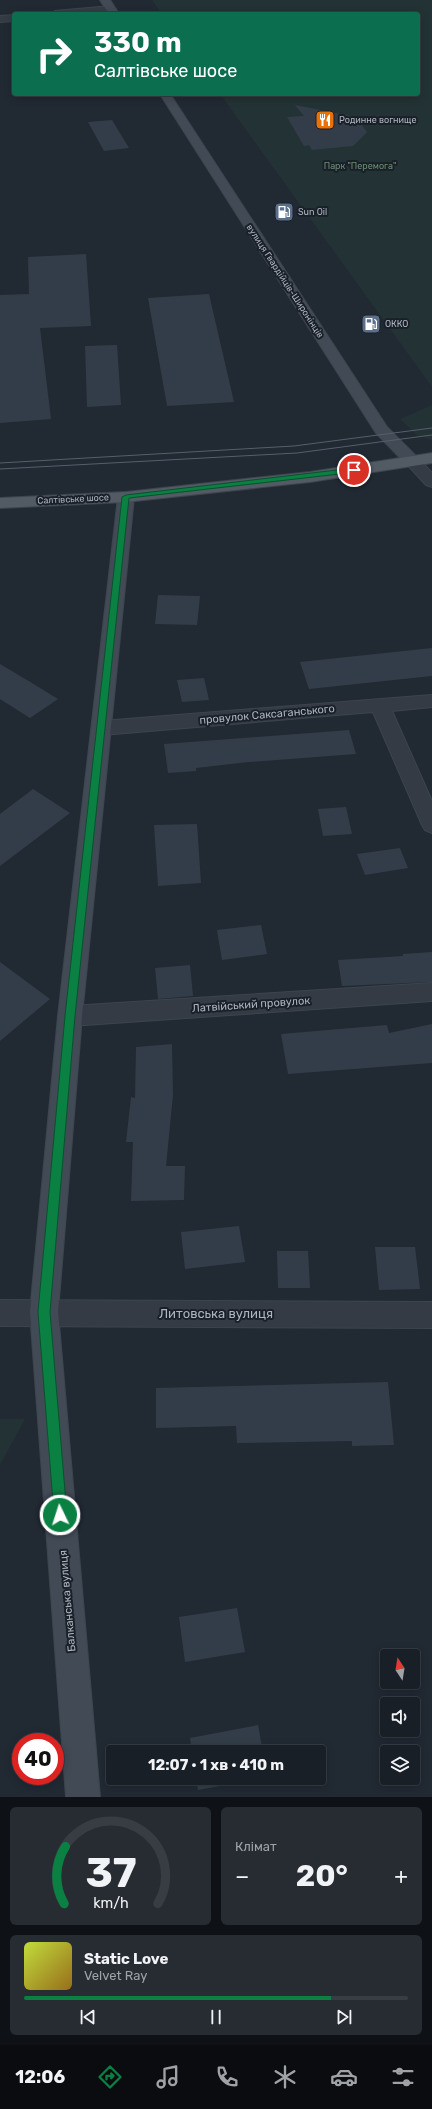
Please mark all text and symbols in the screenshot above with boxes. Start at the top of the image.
text: 330 m [94,26,182,59]
icon: right [28,28,80,80]
text: Салтівське шосе [94,60,237,82]
restaurant icon: Родинне вогнище [314,109,336,131]
place label: Родинне вогнище [339,115,416,125]
park label: Парк "Перемога" [324,161,396,171]
fuel station icon: Sun Oil [273,201,295,223]
place label: Sun Oil [298,207,327,217]
street label: вулиця Гвардійців-Широнінців [245,222,325,340]
fuel station icon: ОККО [360,313,382,335]
place label: ОККО [385,319,408,329]
pin [337,453,371,487]
icon: arrive [343,459,365,481]
street label: Салтівське шосе [37,492,109,506]
street label: провулок Саксаганського [199,702,335,727]
street label: Латвійський провулок [192,994,311,1015]
street label: Литовська вулиця [159,1306,273,1321]
position arrow [39,1494,81,1536]
street label: Балканська вулиця [57,1550,78,1652]
north arrow [380,1649,420,1689]
map controls [380,1649,420,1785]
button: sound [380,1697,420,1737]
speed limit sign: 40 [12,1733,64,1785]
button: layers [380,1745,420,1785]
text: 12:07 · 1 хв · 410 m [148,1756,284,1774]
text: Клімат [235,1839,277,1854]
text: 37 [85,1848,136,1897]
text: 20° [296,1858,348,1894]
text: − [235,1863,249,1890]
text: + [394,1863,408,1890]
text: km/h [93,1895,128,1912]
text: Static Love [84,1950,168,1968]
text: Velvet Ray [84,1968,147,1983]
icon: previous [77,2006,99,2028]
icon: pause [205,2006,227,2028]
icon: next [333,2006,355,2028]
icon: directions [96,2063,124,2091]
icon: music [154,2063,182,2091]
icon: phone [213,2063,241,2091]
icon: climate [271,2063,299,2091]
icon: car [330,2063,358,2091]
icon: filters [389,2063,417,2091]
text: 12:06 [15,2066,65,2088]

